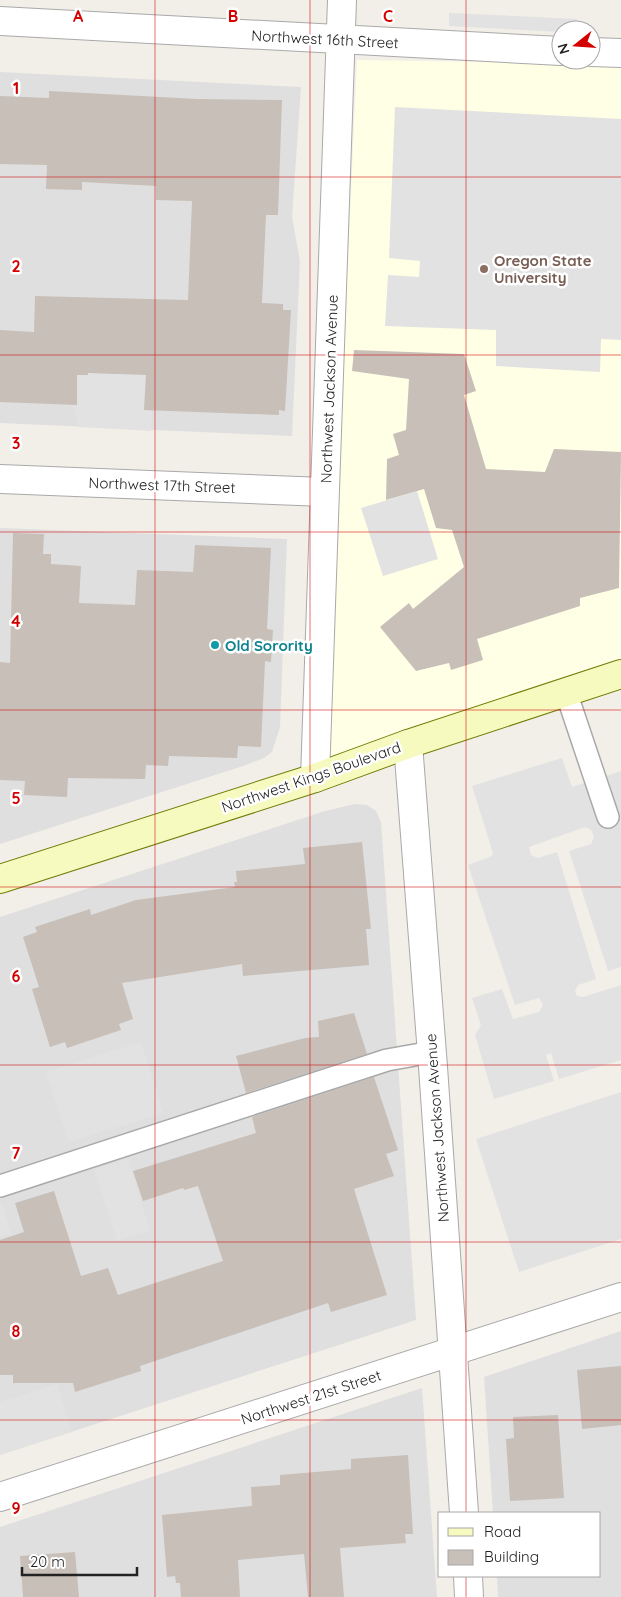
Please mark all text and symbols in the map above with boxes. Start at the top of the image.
text: A [73,6,84,26]
text: B [228,6,238,26]
text: C [383,6,393,26]
north arrow [551,20,601,70]
street label: Northwest 16th Street [251,26,399,52]
text: N [553,41,574,56]
text: 1 [13,78,19,98]
place label: Oregon State University [494,251,592,287]
text: 2 [11,256,21,276]
marker: Oregon State University [478,263,490,275]
street label: Northwest Jackson Avenue [316,294,342,484]
text: 3 [12,433,20,453]
street label: Northwest 17th Street [88,473,236,497]
text: 4 [11,611,21,631]
place label: Old Sorority [225,636,313,655]
marker: Old Sorority [209,639,221,651]
street label: Northwest Kings Boulevard [219,737,403,817]
text: 5 [11,788,21,808]
text: 6 [12,966,21,986]
street label: Northwest Jackson Avenue [421,1033,453,1223]
text: 7 [12,1143,21,1163]
text: 8 [12,1321,21,1341]
street label: Northwest 21st Street [238,1365,384,1429]
text: 9 [11,1498,21,1518]
legend [438,1512,601,1577]
text: Road [484,1522,521,1541]
scale bar [22,1544,138,1576]
text: Building [484,1547,539,1566]
text: 20 m [30,1552,65,1571]

